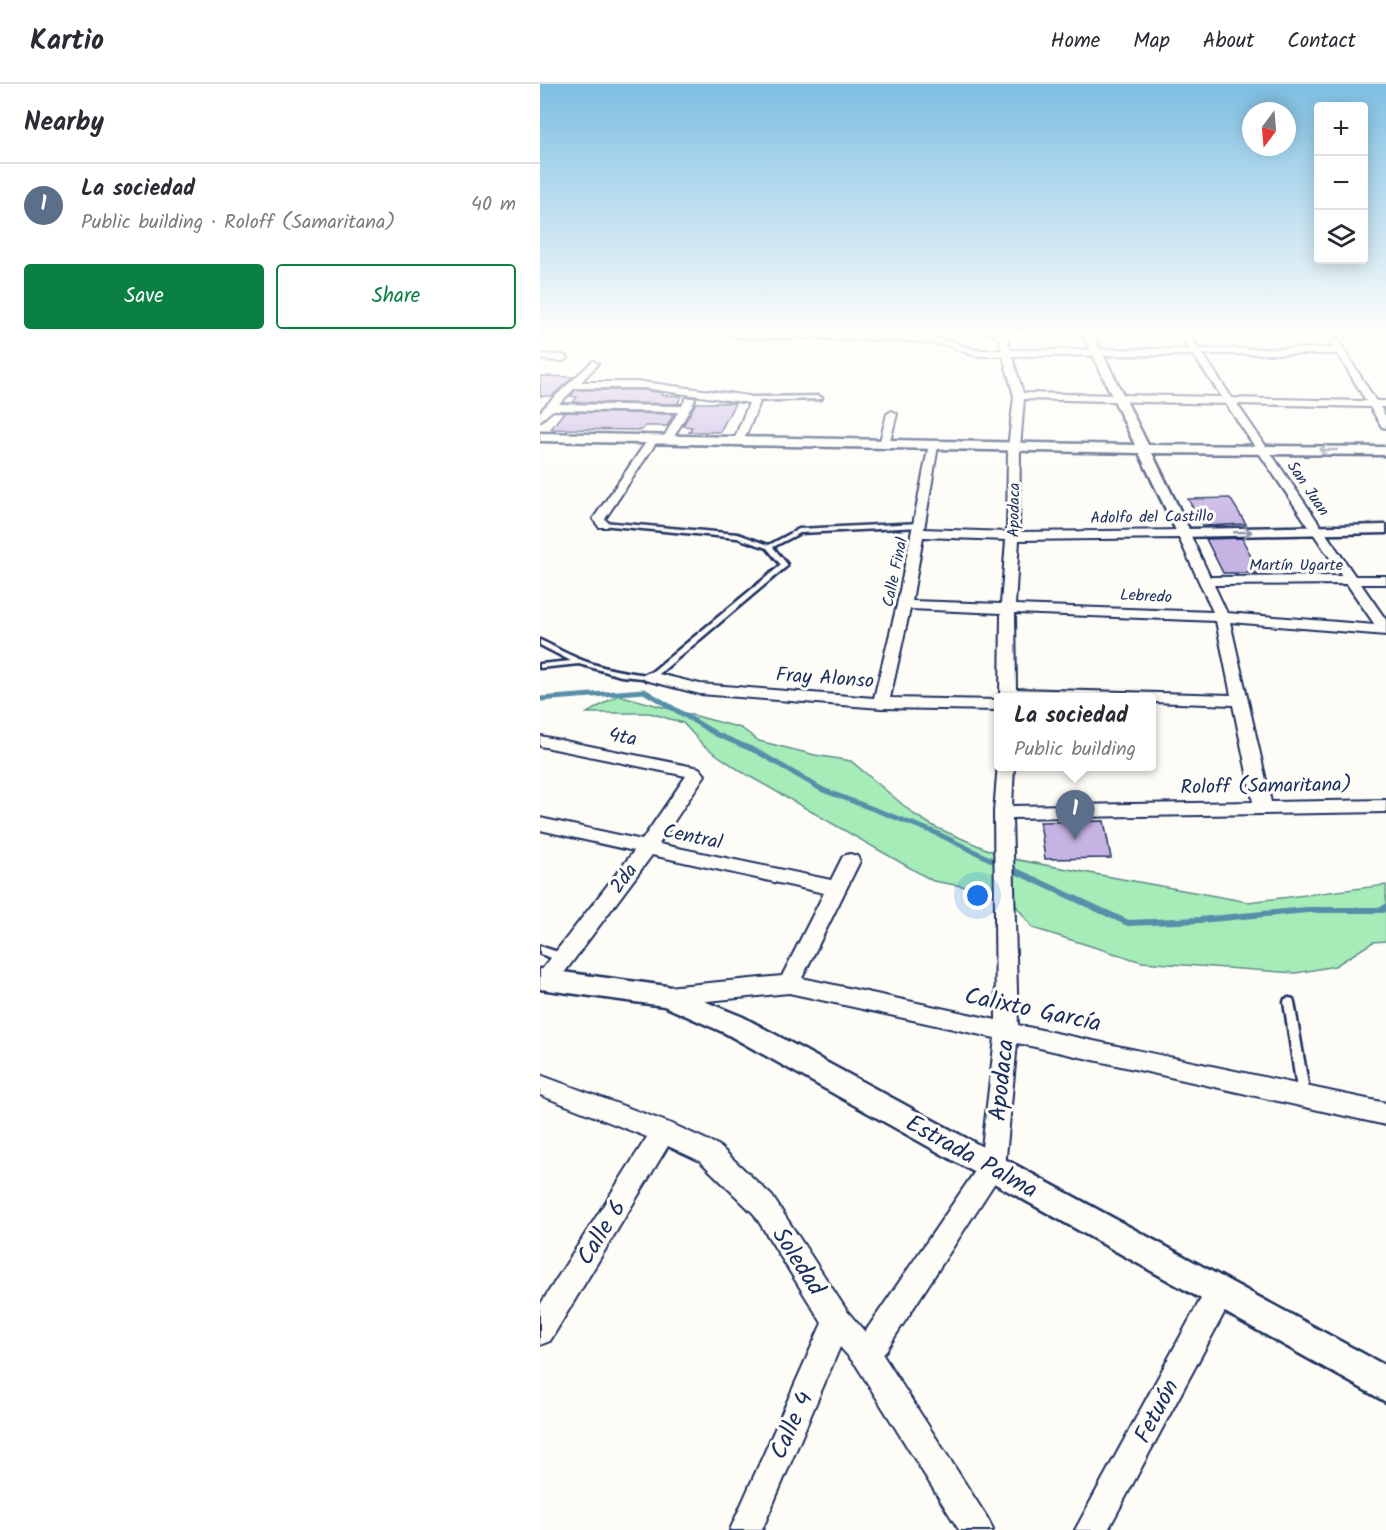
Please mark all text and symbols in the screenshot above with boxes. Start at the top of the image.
text: Kartio [30,19,104,64]
text: Home [1051,25,1100,58]
text: Map [1133,25,1170,58]
text: About [1203,25,1254,58]
text: Contact [1287,25,1356,58]
text: Nearby [24,102,104,144]
north arrow [1242,102,1296,156]
map controls [1314,102,1368,264]
button: + [1314,102,1368,156]
button: − [1314,156,1368,210]
text: La sociedad [81,172,195,207]
text: 1 [40,189,47,221]
text: 40 m [471,189,516,221]
text: Public building · Roloff (Samaritana) [81,207,395,239]
button: layers [1314,210,1368,264]
button: Save [24,264,264,329]
button: Share [276,264,516,329]
one-way arrow [1318,445,1338,456]
street label: San Juan [1280,456,1336,522]
street label: Apodaca [1002,482,1027,538]
street label: Adolfo del Castillo [1090,504,1214,531]
one-way arrow [1232,526,1252,538]
street label: Calle Final [876,535,915,609]
street label: Martín Ugarte [1249,553,1343,578]
street label: Lebredo [1119,583,1173,610]
street label: Fray Alonso [775,660,875,698]
popup [994,693,1156,771]
text: La sociedad [1014,699,1128,734]
street label: 4ta [605,719,640,757]
text: Public building [1014,734,1136,766]
street label: Roloff (Samaritana) [1180,770,1352,804]
pin: 1 [1056,790,1094,840]
street label: Central [660,816,725,860]
street label: 2da [602,857,647,901]
your location [963,881,992,910]
street label: Calixto García [961,977,1105,1044]
street label: Apodaca [979,1037,1026,1123]
street label: Estrada Palma [898,1105,1045,1210]
street label: Calle 6 [567,1192,638,1273]
street label: Soledad [761,1220,835,1305]
street label: Fetuón [1124,1373,1190,1451]
street label: Calle 4 [760,1385,825,1466]

